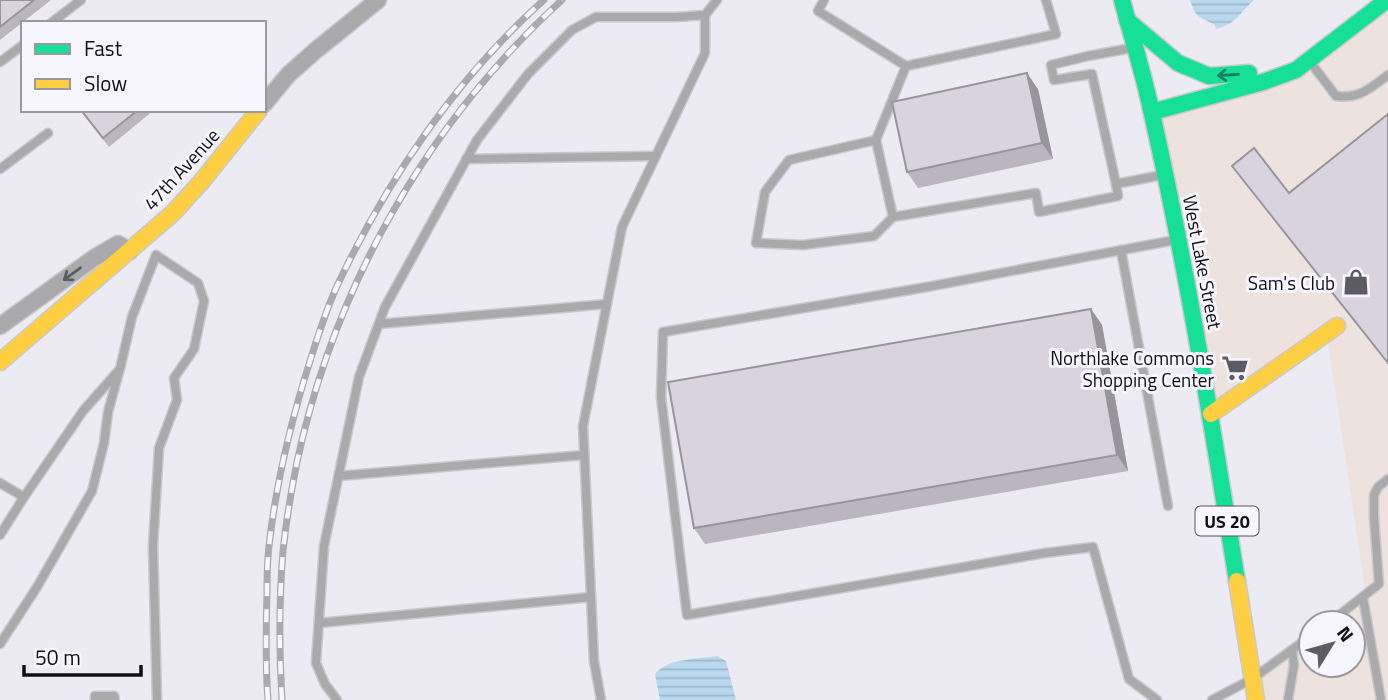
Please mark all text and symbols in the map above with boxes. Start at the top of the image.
legend [21,21,266,112]
text: Fast [84,32,123,64]
text: Slow [84,67,127,99]
one-way arrow [1217,69,1239,82]
street label: 47th Avenue [136,121,226,217]
street label: West Lake Street [1176,192,1230,332]
one-way arrow [63,267,82,282]
shop icon: Sam's Club [1341,267,1371,297]
place label: Sam's Club [1248,268,1335,297]
place label: Northlake Commons Shopping Center [1050,343,1214,394]
supermarket icon: Northlake Commons Shopping Center [1220,353,1250,383]
road number: US 20 [1196,506,1258,536]
north arrow [1297,609,1367,679]
text: N [1330,619,1362,647]
scale bar [24,634,142,678]
text: 50 m [35,641,81,673]

